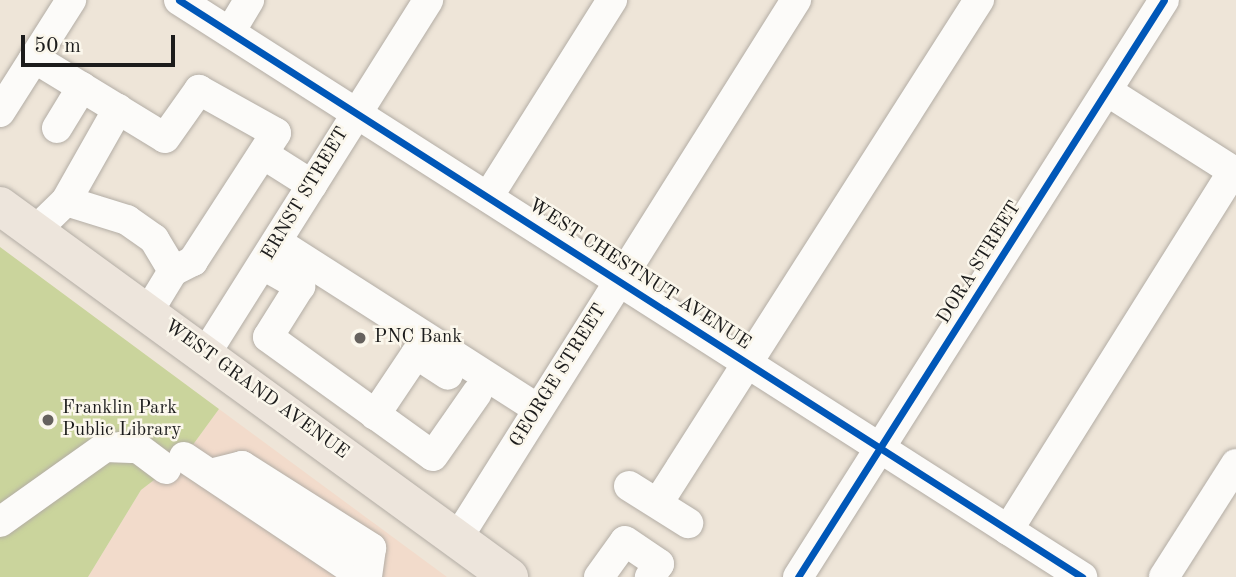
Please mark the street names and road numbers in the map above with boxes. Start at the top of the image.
street label: ERNST STREET [257,124,355,264]
street label: WEST CHESTNUT AVENUE [524,195,754,355]
street label: DORA STREET [933,197,1027,329]
street label: GEORGE STREET [506,300,612,452]
street label: WEST GRAND AVENUE [159,315,353,465]

